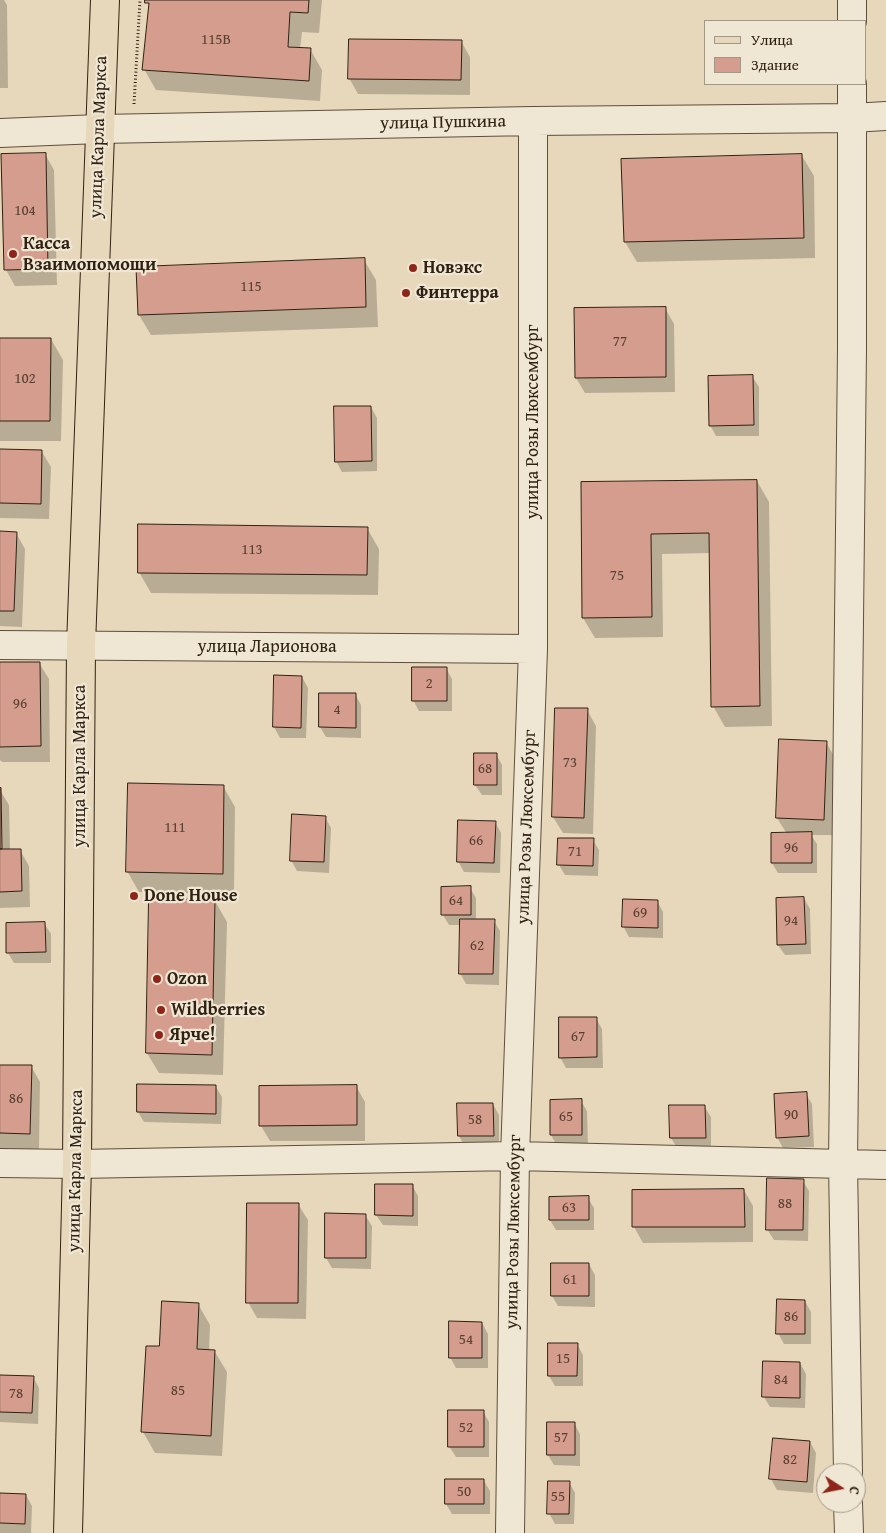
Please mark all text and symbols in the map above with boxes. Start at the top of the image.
legend [704,20,866,85]
text: Улица [751,29,793,50]
house number: 115В [201,31,231,49]
text: Здание [751,54,799,75]
street label: улица Карла Маркса [85,55,113,219]
street label: улица Пушкина [380,111,506,135]
house number: 104 [14,202,36,220]
place label: Касса Взаимопомощи [23,233,156,276]
marker: Касса Взаимопомощи [7,248,19,260]
place label: Новэкс [423,257,482,279]
marker: Новэкс [407,262,419,274]
house number: 115 [240,278,262,296]
place label: Финтерра [416,282,499,304]
marker: Финтерра [400,287,412,299]
street label: улица Розы Люксембург [522,325,544,519]
house number: 77 [613,333,627,351]
house number: 102 [14,370,36,388]
house number: 113 [241,541,263,559]
house number: 75 [610,567,624,585]
street label: улица Ларионова [197,636,337,658]
house number: 2 [425,675,433,693]
street label: улица Карла Маркса [69,685,91,847]
house number: 96 [13,695,27,713]
house number: 4 [333,701,341,719]
street label: улица Розы Люксембург [513,729,541,925]
house number: 73 [563,754,577,772]
house number: 68 [478,760,492,778]
house number: 111 [164,819,186,837]
house number: 66 [469,832,483,850]
house number: 96 [784,839,798,857]
house number: 71 [568,843,582,861]
place label: Done House [144,885,238,907]
marker: Done House [128,890,140,902]
house number: 64 [449,892,463,910]
house number: 69 [633,904,647,922]
house number: 94 [784,912,798,930]
house number: 62 [470,937,484,955]
place label: Ozon [167,968,207,990]
marker: Ozon [151,973,163,985]
place label: Wildberries [171,999,265,1021]
marker: Wildberries [155,1004,167,1016]
place label: Ярче! [169,1024,216,1046]
house number: 67 [571,1028,585,1046]
marker: Ярче! [153,1029,165,1041]
street label: улица Карла Маркса [64,1089,88,1253]
house number: 86 [9,1090,23,1108]
house number: 90 [784,1106,798,1124]
house number: 65 [559,1108,573,1126]
house number: 58 [468,1111,482,1129]
street label: улица Розы Люксембург [502,1134,526,1330]
house number: 88 [778,1195,792,1213]
house number: 63 [562,1199,576,1217]
house number: 61 [563,1271,577,1289]
house number: 86 [784,1308,798,1326]
house number: 54 [459,1331,473,1349]
house number: 15 [556,1350,570,1368]
house number: 84 [774,1371,788,1389]
house number: 85 [171,1382,185,1400]
house number: 78 [9,1385,23,1403]
house number: 52 [459,1419,473,1437]
house number: 57 [554,1429,568,1447]
house number: 82 [783,1451,797,1469]
north arrow [816,1463,866,1513]
house number: 50 [457,1483,471,1501]
text: С [844,1485,865,1496]
house number: 55 [551,1488,565,1506]

